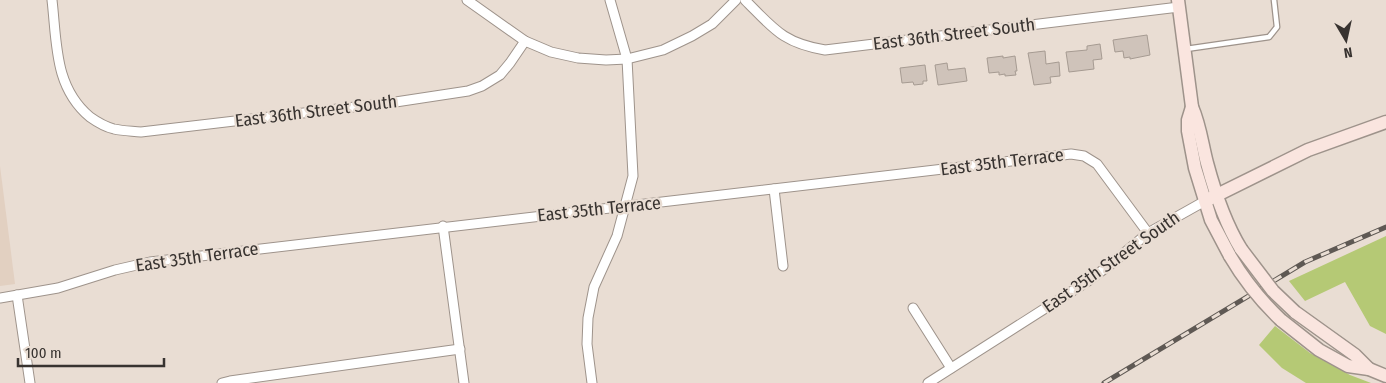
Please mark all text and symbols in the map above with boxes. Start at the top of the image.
street label: East 36th Street South [872,13,1036,55]
north arrow [1321,15,1371,65]
text: N [1342,43,1353,61]
street label: East 36th Street South [234,90,398,132]
street label: East 35th Terrace [939,144,1065,180]
street label: East 35th Terrace [536,192,662,226]
street label: East 35th Street South [1038,206,1184,318]
street label: East 35th Terrace [134,237,260,277]
scale bar [18,336,164,368]
text: 100 m [25,344,62,362]

